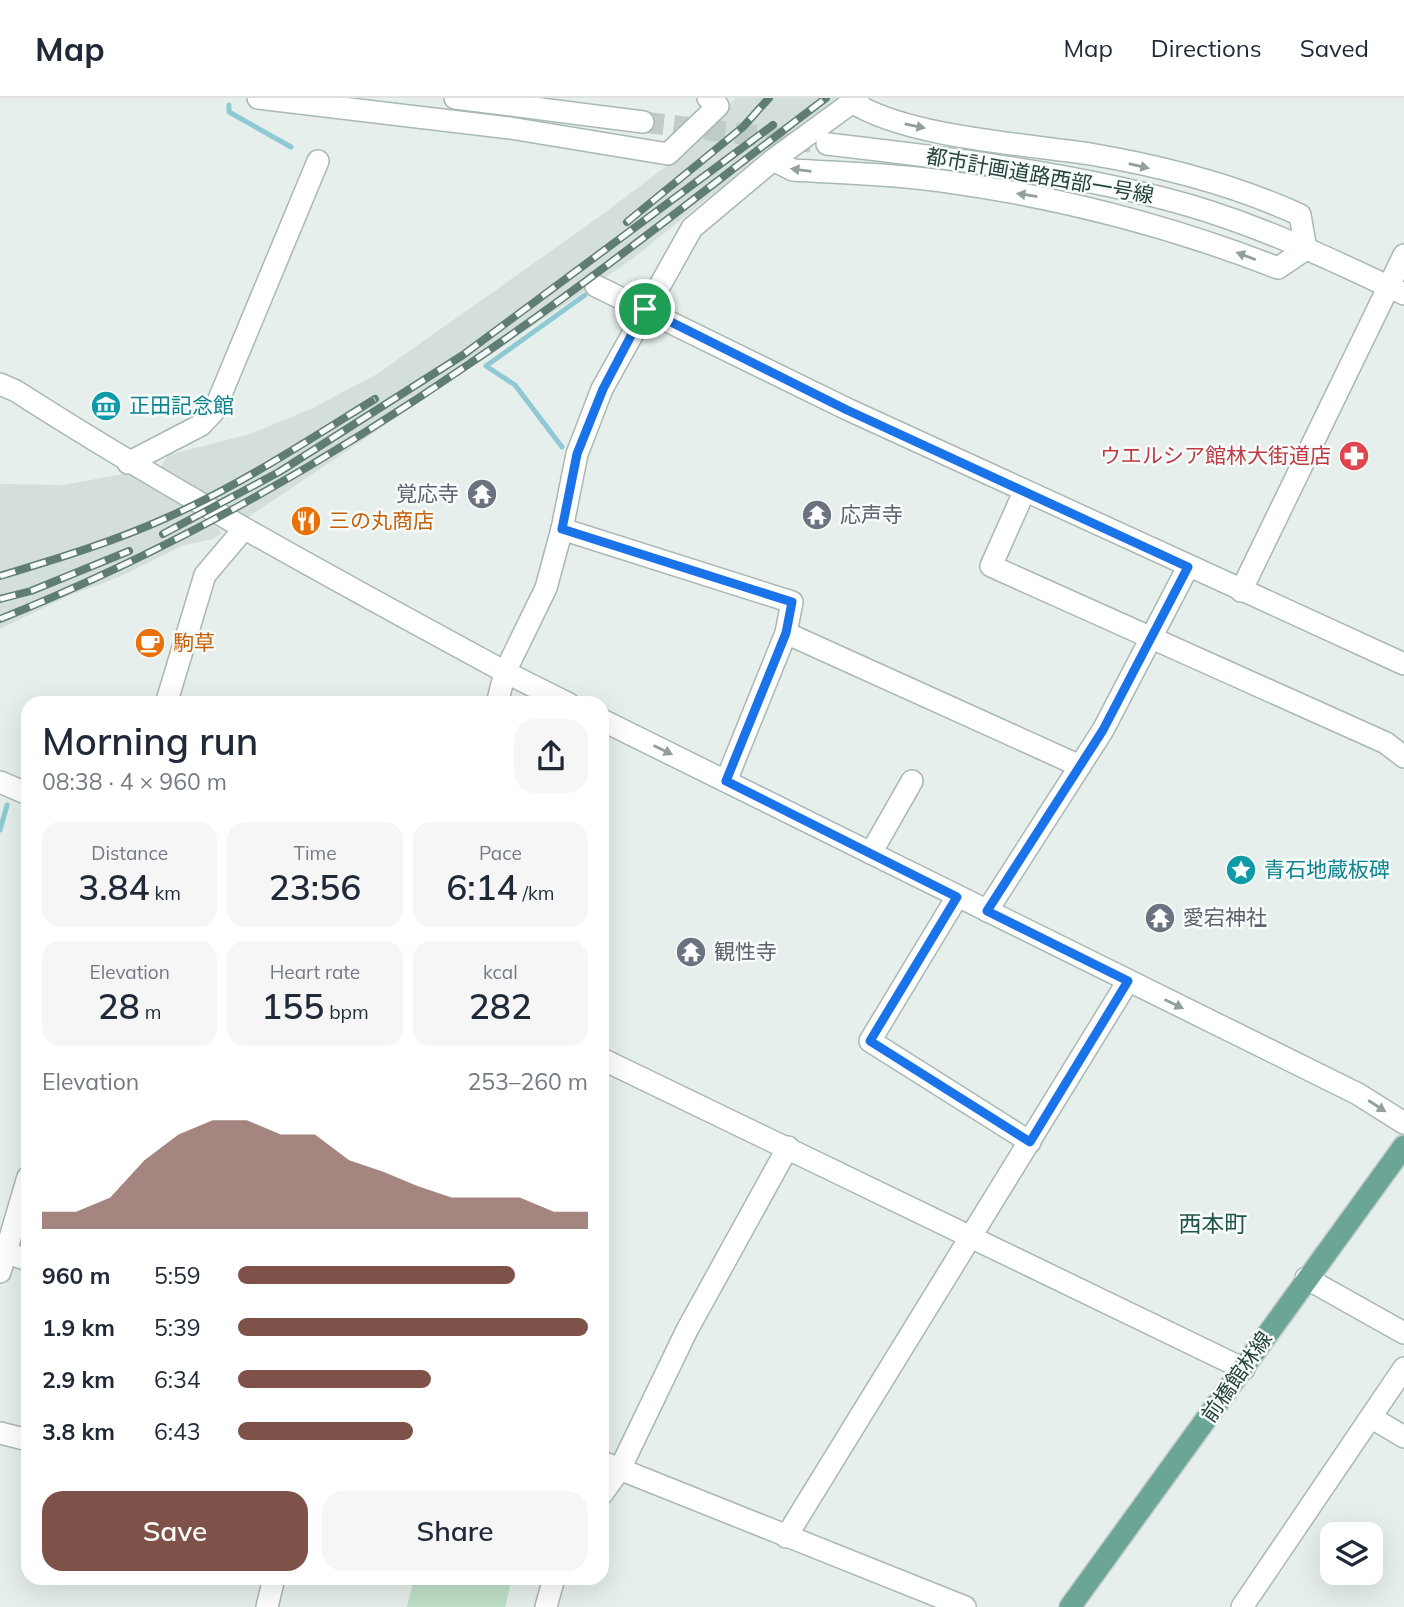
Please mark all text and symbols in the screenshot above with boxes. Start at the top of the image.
text: Map [35,28,105,69]
text: Map [1063,33,1113,63]
text: Directions [1151,33,1262,63]
text: Saved [1300,33,1369,63]
one-way arrow [904,120,926,131]
street label: 都市計画道路西部一号線 [924,142,1156,208]
one-way arrow [1128,160,1150,171]
one-way arrow [790,164,812,175]
one-way arrow [1016,189,1038,200]
one-way arrow [1235,250,1256,261]
pin [615,279,675,339]
icon: arrive [626,290,664,328]
museum icon: 正田記念館 [89,389,123,423]
place label: 正田記念館 [129,392,234,418]
pharmacy icon: ウエルシア館林大街道店 [1337,439,1371,473]
place label: ウエルシア館林大街道店 [1100,442,1331,468]
temple icon: 覚応寺 [465,477,499,511]
place label: 覚応寺 [396,480,459,506]
temple icon: 応声寺 [800,498,834,532]
place label: 応声寺 [840,501,903,527]
restaurant icon: 三の丸商店 [289,504,323,538]
place label: 三の丸商店 [329,507,434,533]
cafe icon: 駒草 [133,626,167,660]
place label: 駒草 [173,629,215,655]
text: Morning run [42,717,258,765]
button: share [514,719,588,793]
one-way arrow [653,744,673,755]
text: 08:38 · 4 × 960 m [42,767,227,796]
text: Distance [91,841,168,865]
text: Time [293,841,337,865]
text: Pace [479,841,522,865]
place icon: 青石地蔵板碑 [1224,853,1258,887]
place label: 青石地蔵板碑 [1264,856,1390,882]
text: 3.84 [78,865,150,909]
text: 23:56 [269,865,361,909]
text: 6:14 [446,865,518,909]
text: km [150,881,181,905]
text: /km [518,881,554,905]
temple icon: 愛宕神社 [1143,901,1177,935]
place label: 愛宕神社 [1183,904,1267,930]
temple icon: 観性寺 [674,935,708,969]
place label: 観性寺 [714,938,777,964]
text: Elevation [89,960,170,984]
text: Heart rate [270,960,360,984]
text: kcal [483,960,518,984]
text: 28 [98,984,140,1028]
text: 155 [261,984,324,1028]
text: 282 [469,984,532,1028]
one-way arrow [1164,998,1184,1009]
text: m [140,1000,162,1024]
text: bpm [324,1000,369,1024]
text: Elevation [42,1067,139,1096]
text: 253–260 m [467,1067,588,1096]
one-way arrow [1368,1099,1386,1113]
district label: 西本町 [1179,1209,1248,1238]
text: 960 m [42,1261,110,1290]
text: 5:59 [154,1261,201,1290]
text: 1.9 km [42,1313,115,1342]
text: 5:39 [154,1313,201,1342]
street label: 前橋館林線 [1195,1326,1277,1427]
text: 2.9 km [42,1365,115,1394]
text: 6:34 [154,1365,201,1394]
text: 3.8 km [42,1417,115,1446]
text: 6:43 [154,1417,201,1446]
button: Save [42,1491,308,1571]
button: Share [322,1491,588,1571]
map controls [1320,1522,1383,1585]
button: layers [1320,1522,1383,1585]

